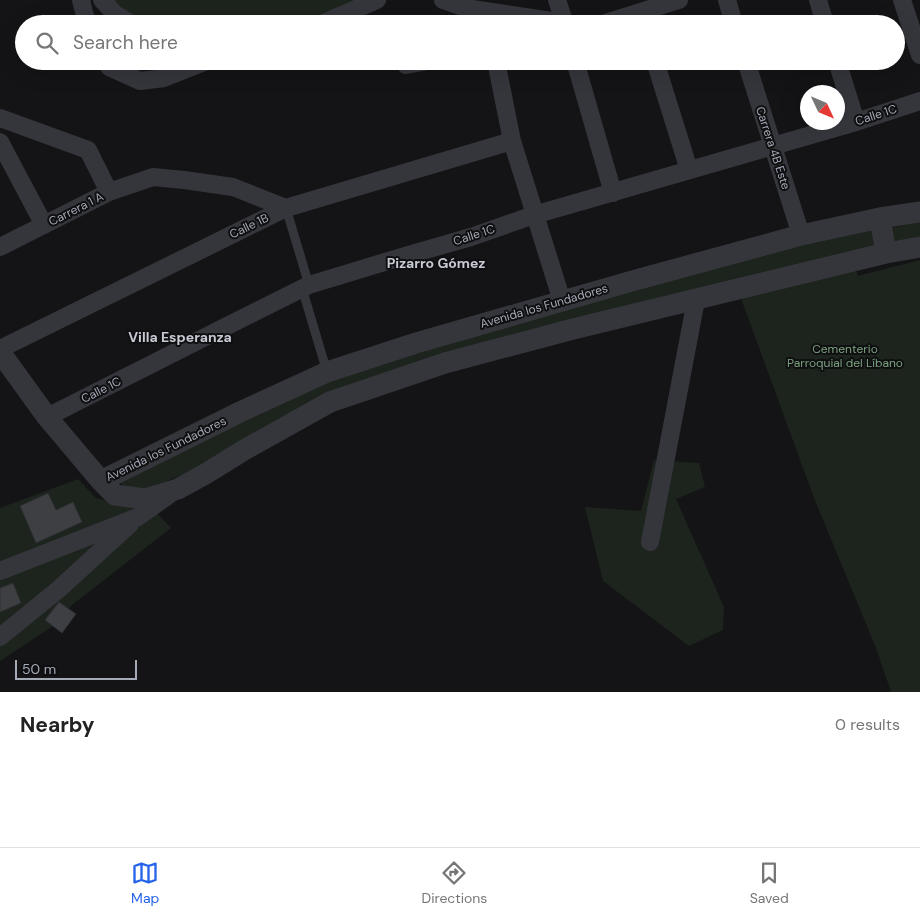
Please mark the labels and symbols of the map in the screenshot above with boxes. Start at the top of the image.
north arrow [800,85,845,130]
street label: Calle 1C [853,101,899,129]
street label: Carrera 4B Este [752,104,794,192]
street label: Carrera 1 A [46,188,106,230]
street label: Calle 1B [227,210,271,242]
street label: Calle 1C [451,221,497,249]
district label: Pizarro Gómez [387,254,485,272]
street label: Avenida los Fundadores [478,280,610,332]
district label: Villa Esperanza [128,328,232,346]
park label: Cementerio Parroquial del Líbano [787,341,903,371]
street label: Calle 1C [78,373,124,407]
street label: Avenida los Fundadores [103,413,229,485]
scale bar [15,657,138,680]

